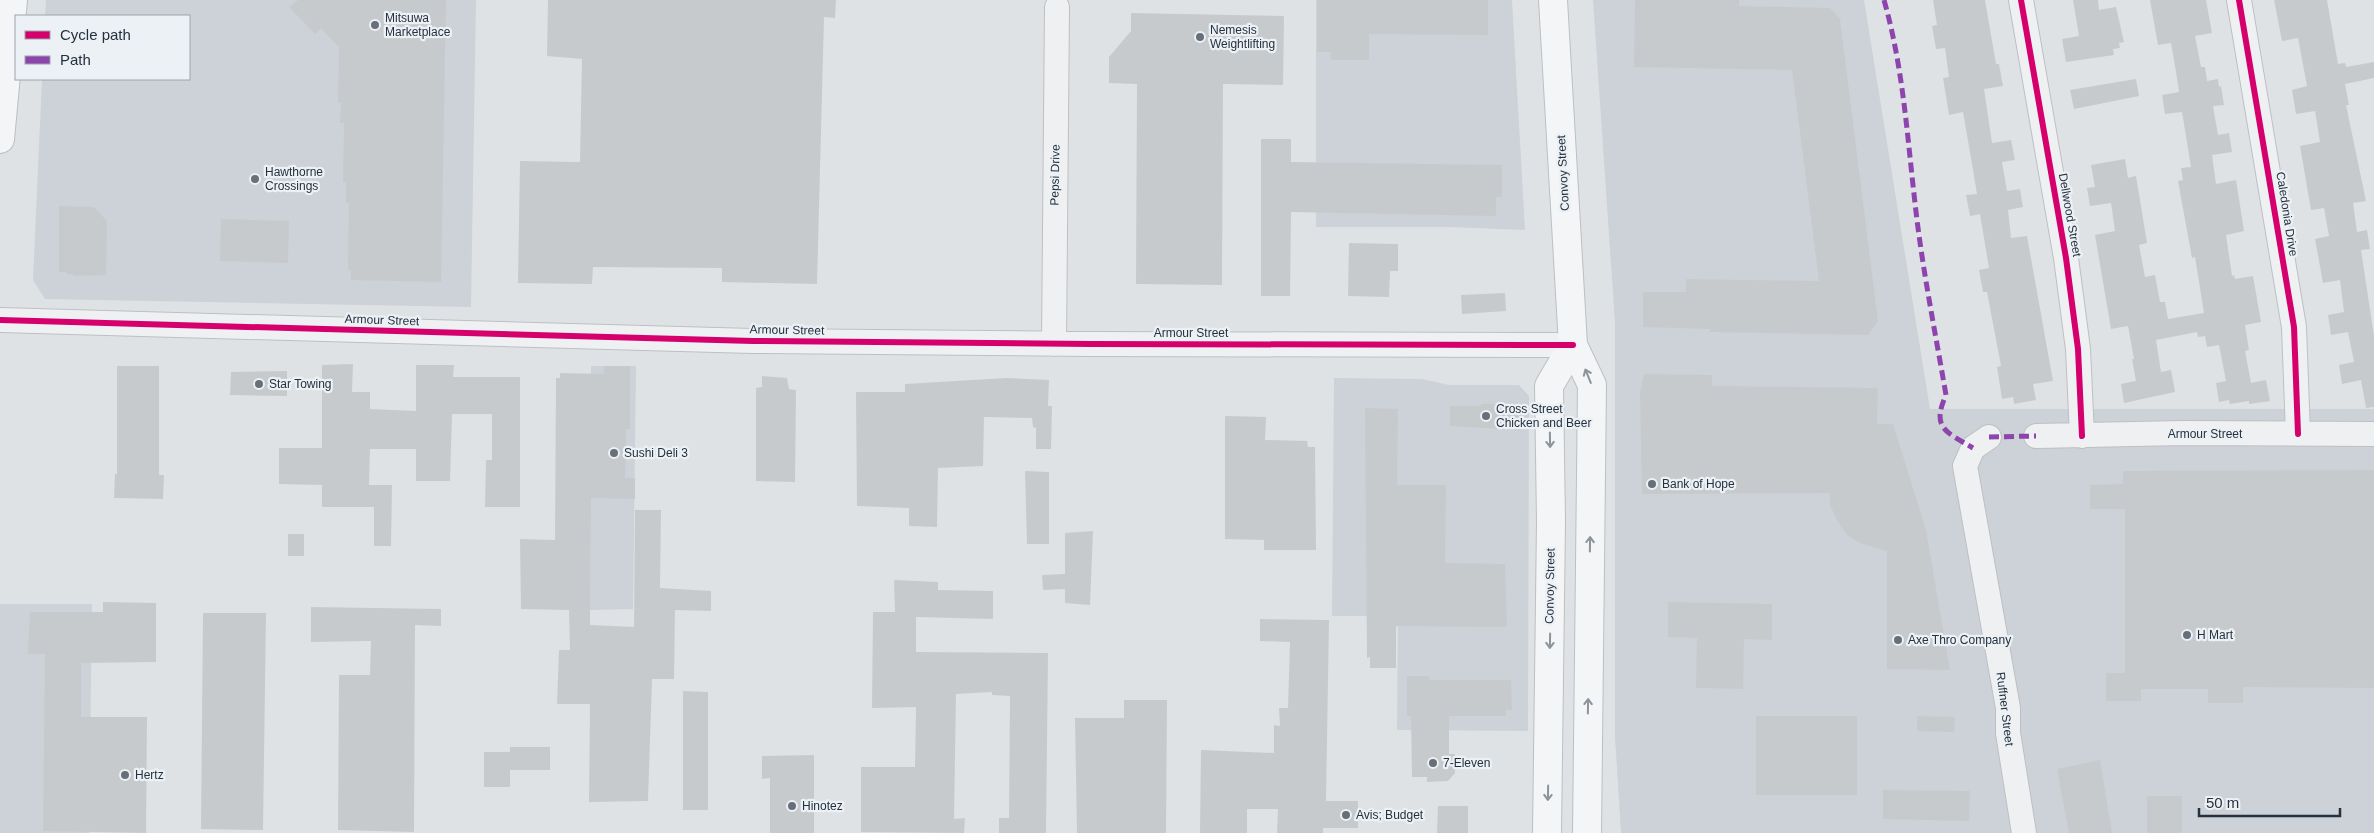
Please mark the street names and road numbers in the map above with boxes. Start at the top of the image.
street label: Convoy Street [1554,134,1572,211]
street label: Pepsi Drive [1047,144,1063,206]
street label: Caledonia Drive [2273,171,2301,258]
street label: Dellwood Street [2056,172,2084,259]
street label: Armour Street [344,312,420,328]
street label: Armour Street [750,322,825,338]
street label: Armour Street [1154,326,1229,340]
street label: Armour Street [2168,427,2243,441]
street label: Convoy Street [1542,547,1558,624]
street label: Ruffner Street [1994,671,2017,747]

